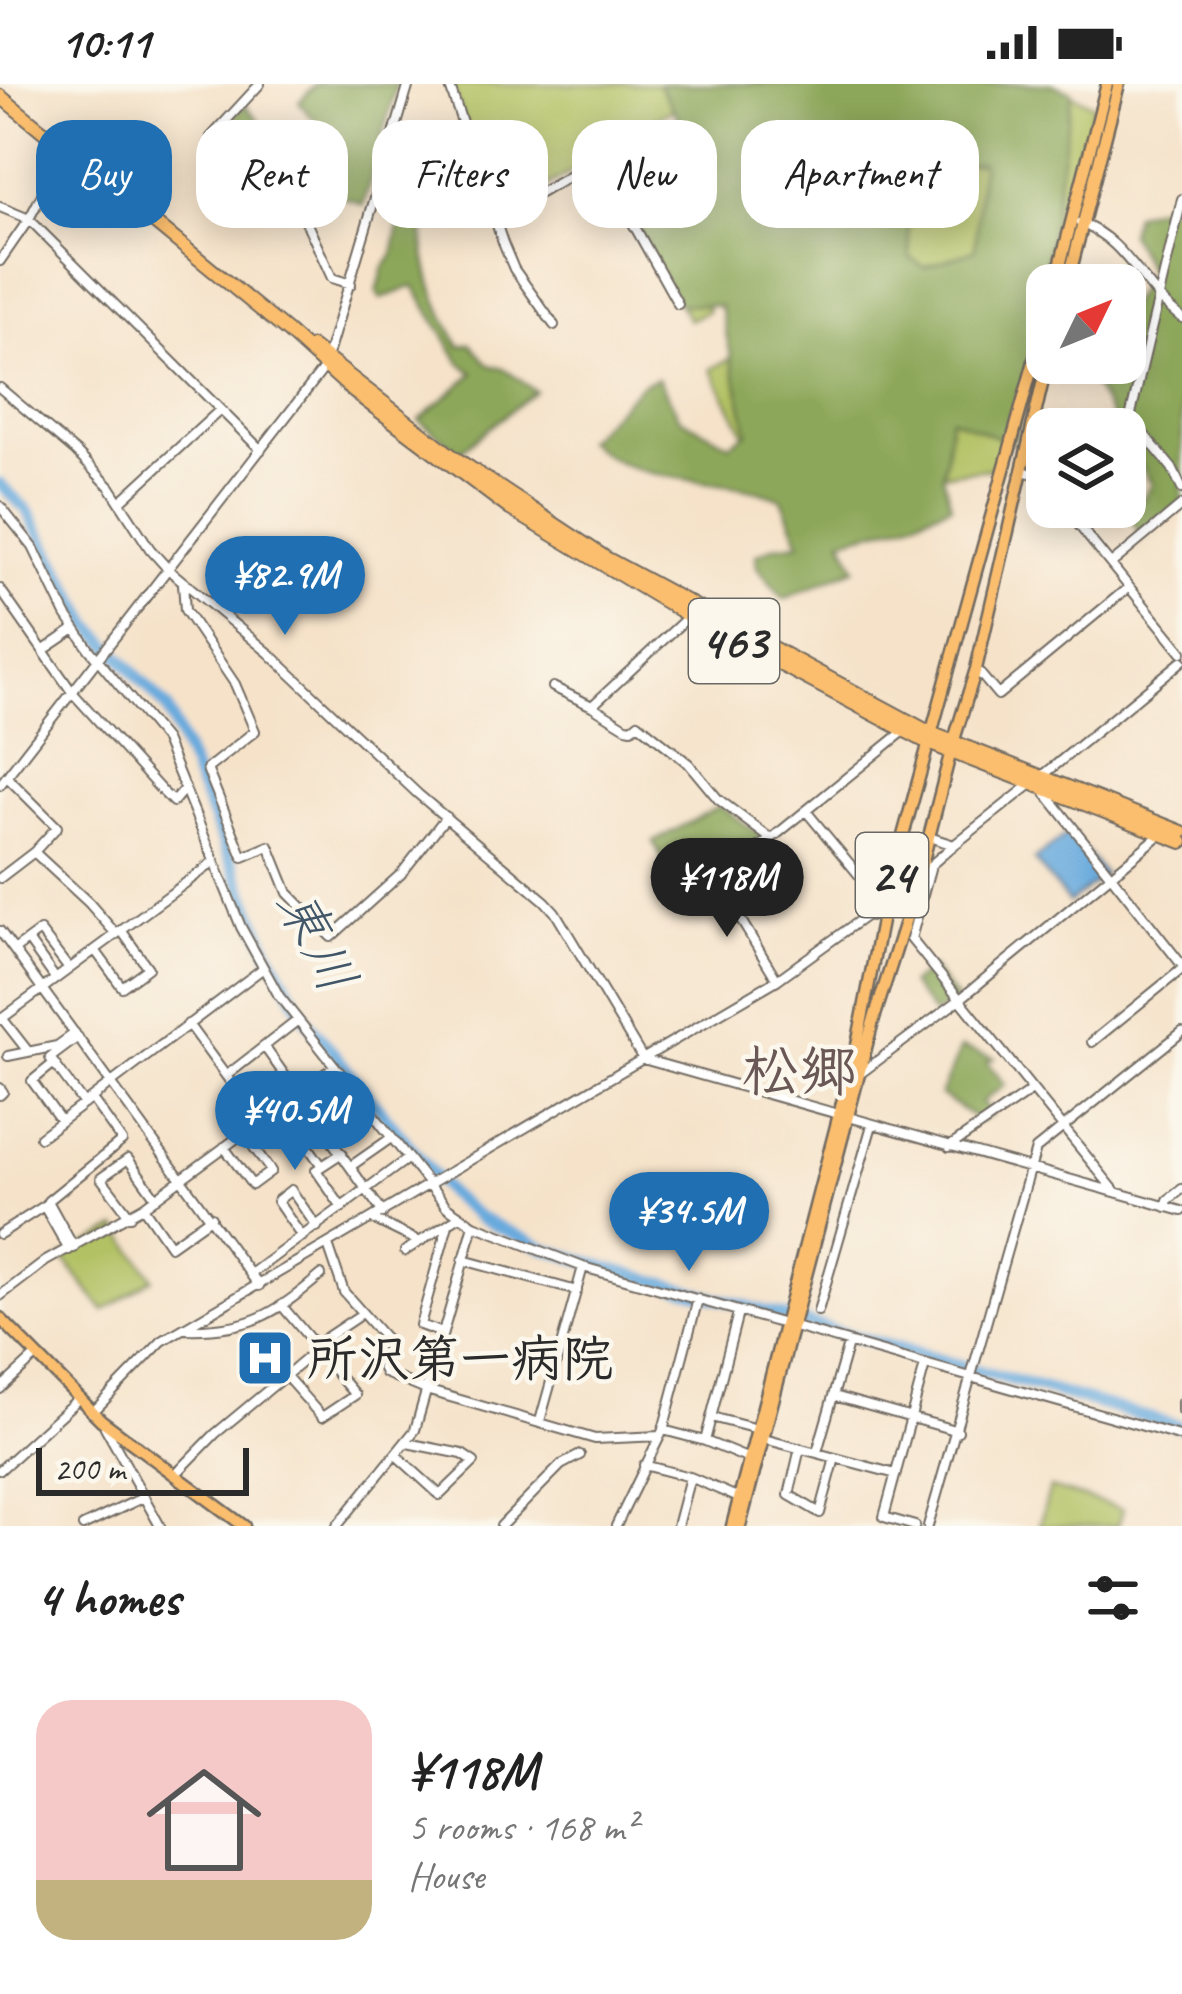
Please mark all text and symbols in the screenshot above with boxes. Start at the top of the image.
text: 10:11 [60,14,150,71]
chip: Buy [36,120,172,228]
chip: Rent [196,120,348,228]
chip: Filters [372,120,548,228]
chip: New [572,120,717,228]
chip: Apartment [741,120,979,228]
north arrow [1026,264,1146,384]
map controls [1026,264,1146,528]
button: layers [1026,408,1146,528]
pin: ¥82.9M [187,536,383,638]
text: ¥82.9M [232,550,338,599]
road number: 463 [689,599,779,683]
road number: 24 [856,833,928,917]
pin: ¥118M [643,838,811,940]
text: ¥118M [678,852,776,901]
water label: 東川 [262,877,372,1004]
district label: 松郷 [742,1035,856,1107]
pin: ¥40.5M [197,1071,393,1173]
text: ¥40.5M [242,1085,348,1134]
pin: ¥34.5M [591,1172,787,1274]
text: ¥34.5M [636,1186,742,1235]
hospital icon: 所沢第一病院 [234,1327,296,1389]
place label: 所沢第一病院 [307,1327,613,1391]
scale bar [36,1442,249,1495]
text: 200 m [54,1448,125,1490]
icon: filters [1080,1565,1146,1631]
text: 4 homes [36,1566,180,1630]
text: ¥118M [408,1739,537,1803]
icon: home [132,1748,276,1892]
text: 5 rooms · 168 m² [408,1803,636,1852]
text: House [408,1852,484,1901]

